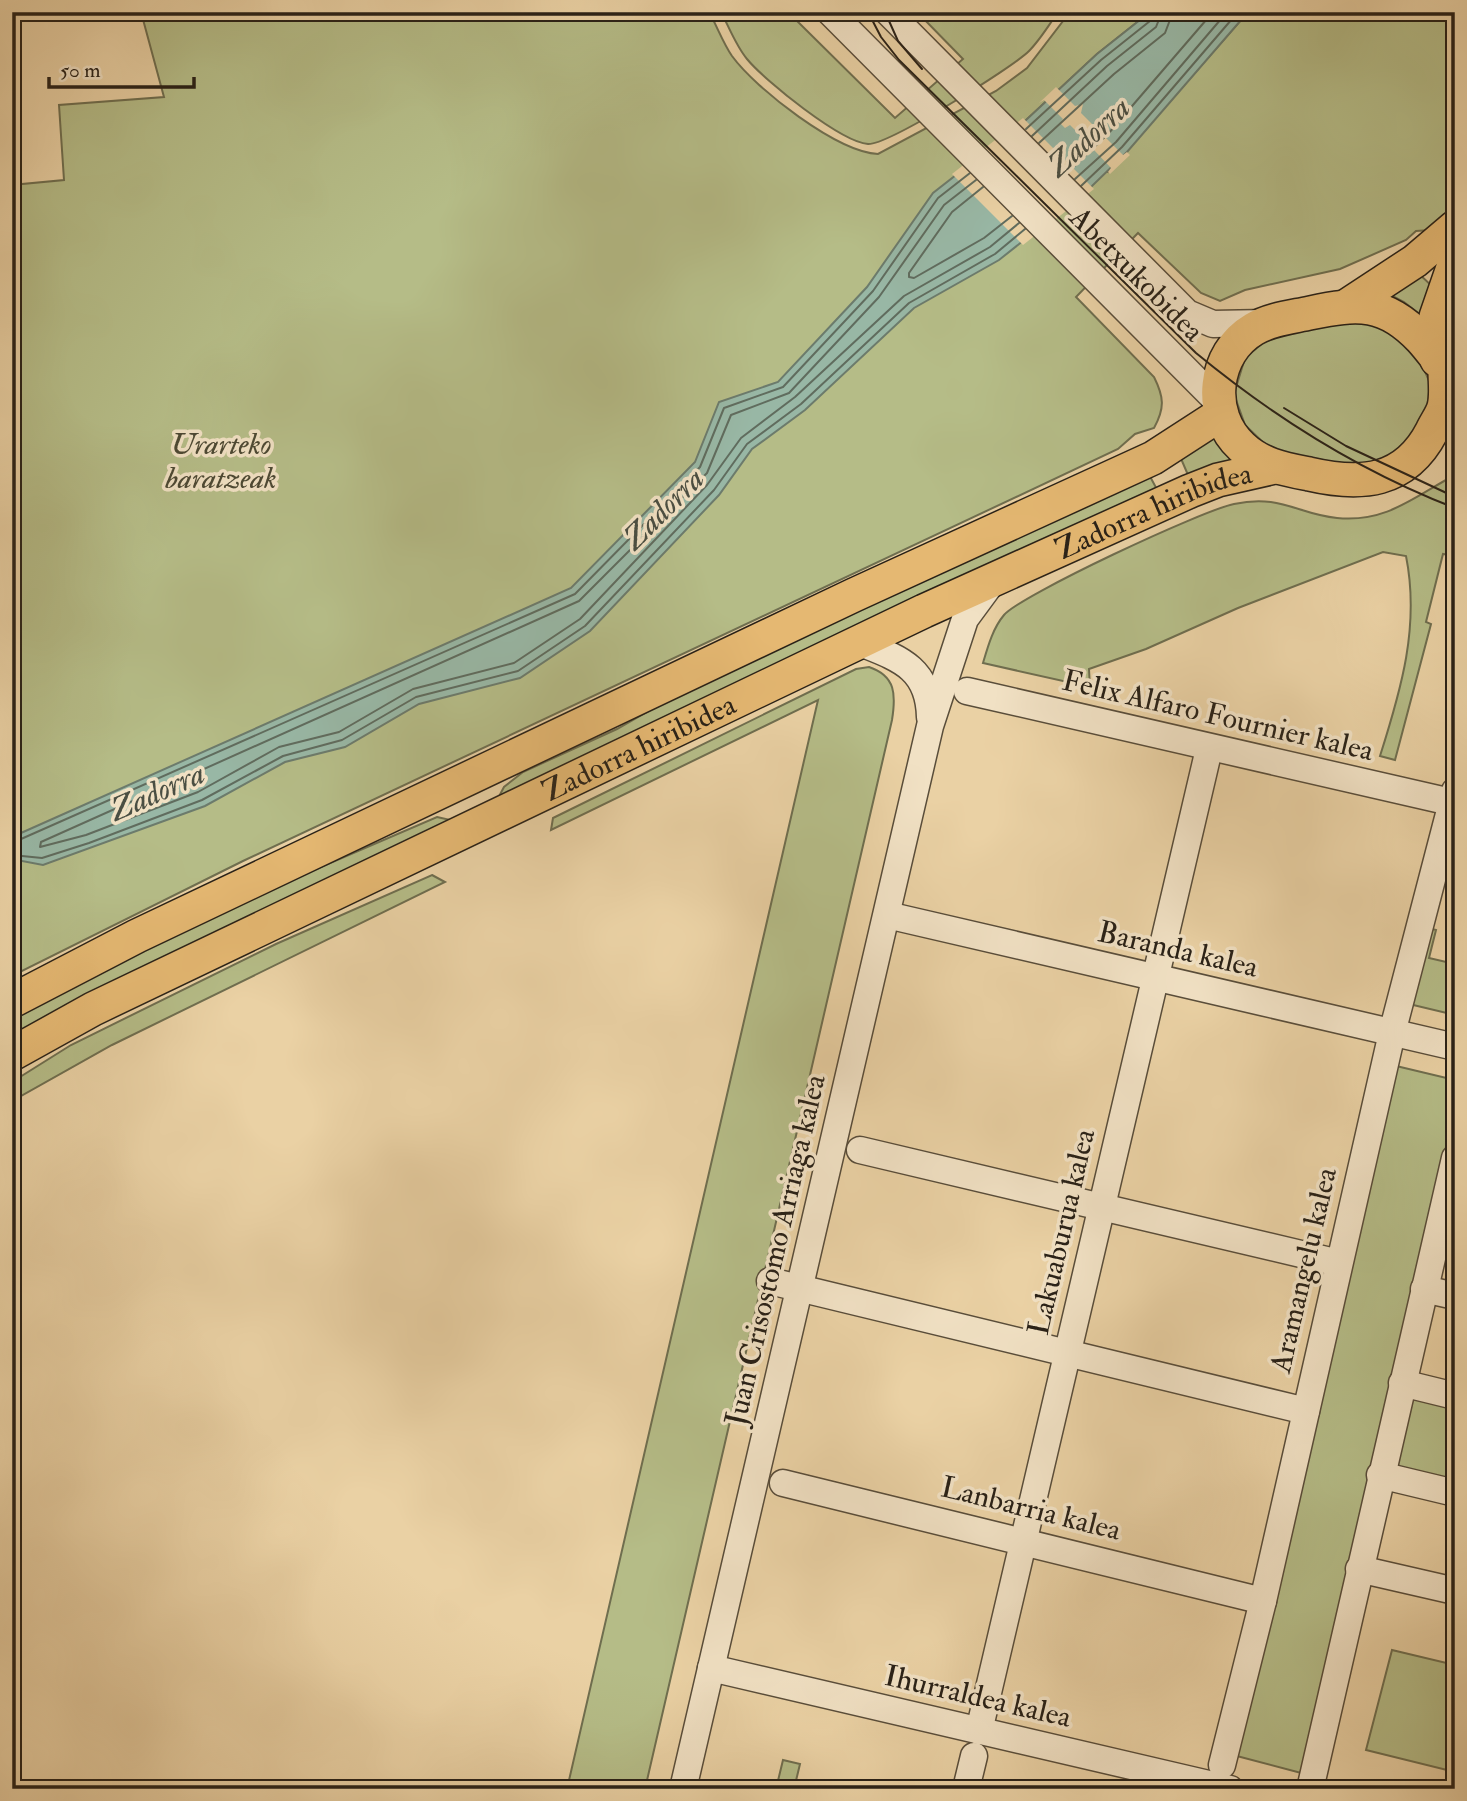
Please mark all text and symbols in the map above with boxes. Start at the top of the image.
scale bar [49,46,194,90]
text: 50 m [60,57,101,84]
water label: Zadorra [1037,88,1139,187]
street label: Abetxukobidea [1061,199,1212,350]
park label: Urarteko baratzeak [164,426,277,497]
street label: Zadorra hiribidea [1050,455,1256,568]
water label: Zadorra [613,459,713,560]
street label: Felix Alfaro Fournier kalea [1059,662,1378,769]
street label: Zadorra hiribidea [536,686,742,810]
water label: Zadorra [102,753,211,831]
street label: Baranda kalea [1094,913,1262,986]
street label: Juan Crisostomo Arriaga kalea [717,1070,834,1430]
street label: Lakuaburua kalea [1020,1125,1103,1339]
street label: Aramangelu kalea [1262,1163,1345,1377]
street label: Lanbarria kalea [937,1468,1125,1549]
street label: Ihurraldea kalea [881,1657,1075,1736]

